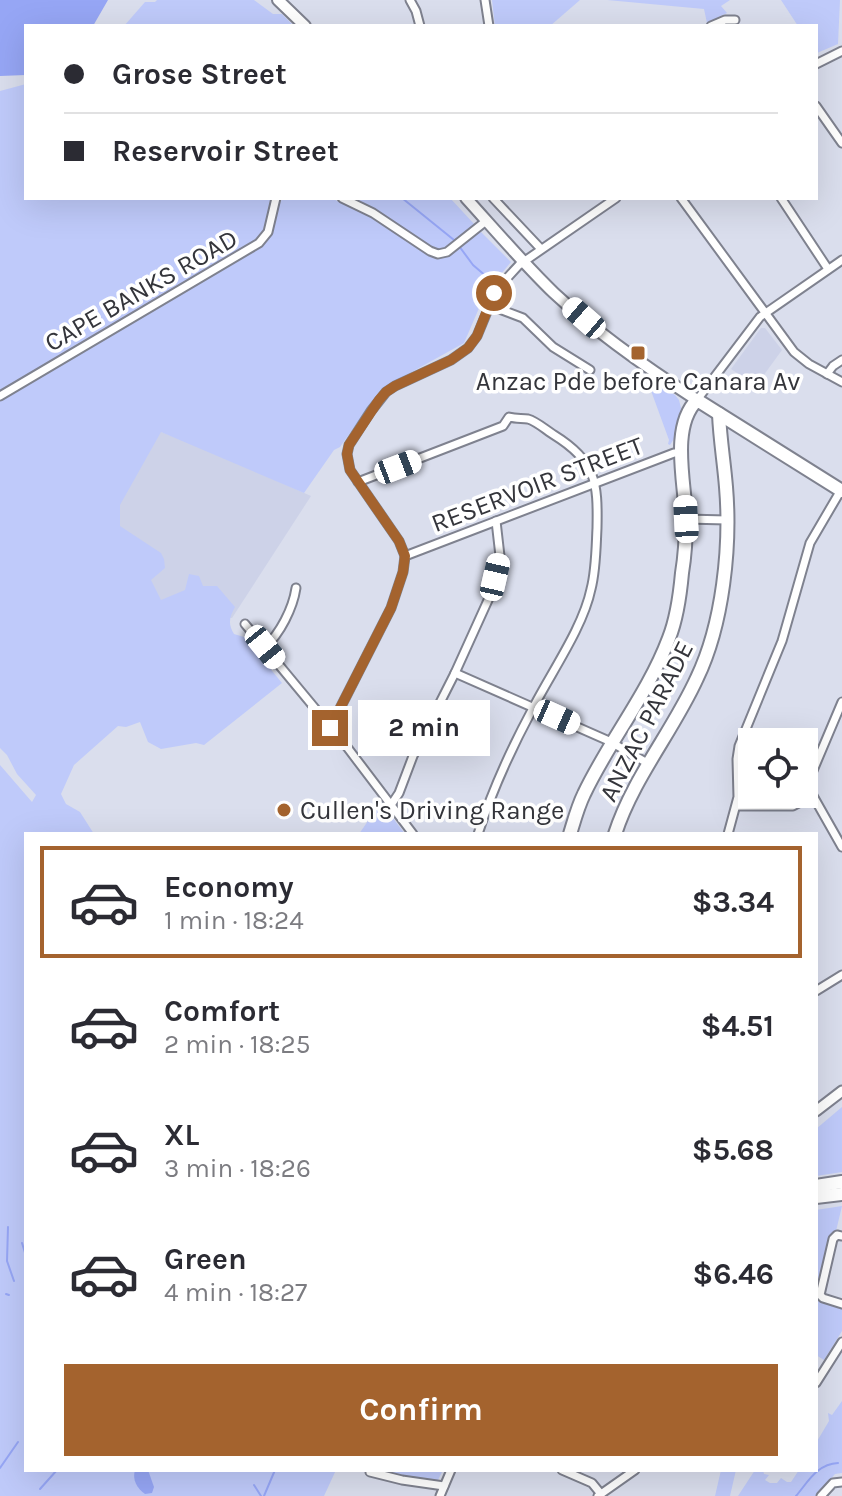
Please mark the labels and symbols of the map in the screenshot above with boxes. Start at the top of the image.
street label: CAPE BANKS ROAD [39,223,243,358]
route start [476,275,512,311]
car [558,293,610,343]
marker: Anzac Pde before Canara Av [629,344,647,362]
place label: Anzac Pde before Canara Av [476,366,800,397]
street label: RESERVOIR STREET [427,430,647,539]
car [371,447,425,487]
car [673,494,699,544]
car [478,551,512,603]
car [241,621,289,673]
street label: ANZAC PARADE [593,636,700,807]
car [530,696,584,738]
callout: 2 min [358,700,490,756]
route end [312,710,348,746]
place label: Cullen's Driving Range [300,795,564,826]
marker: Cullen's Driving Range [275,801,293,819]

